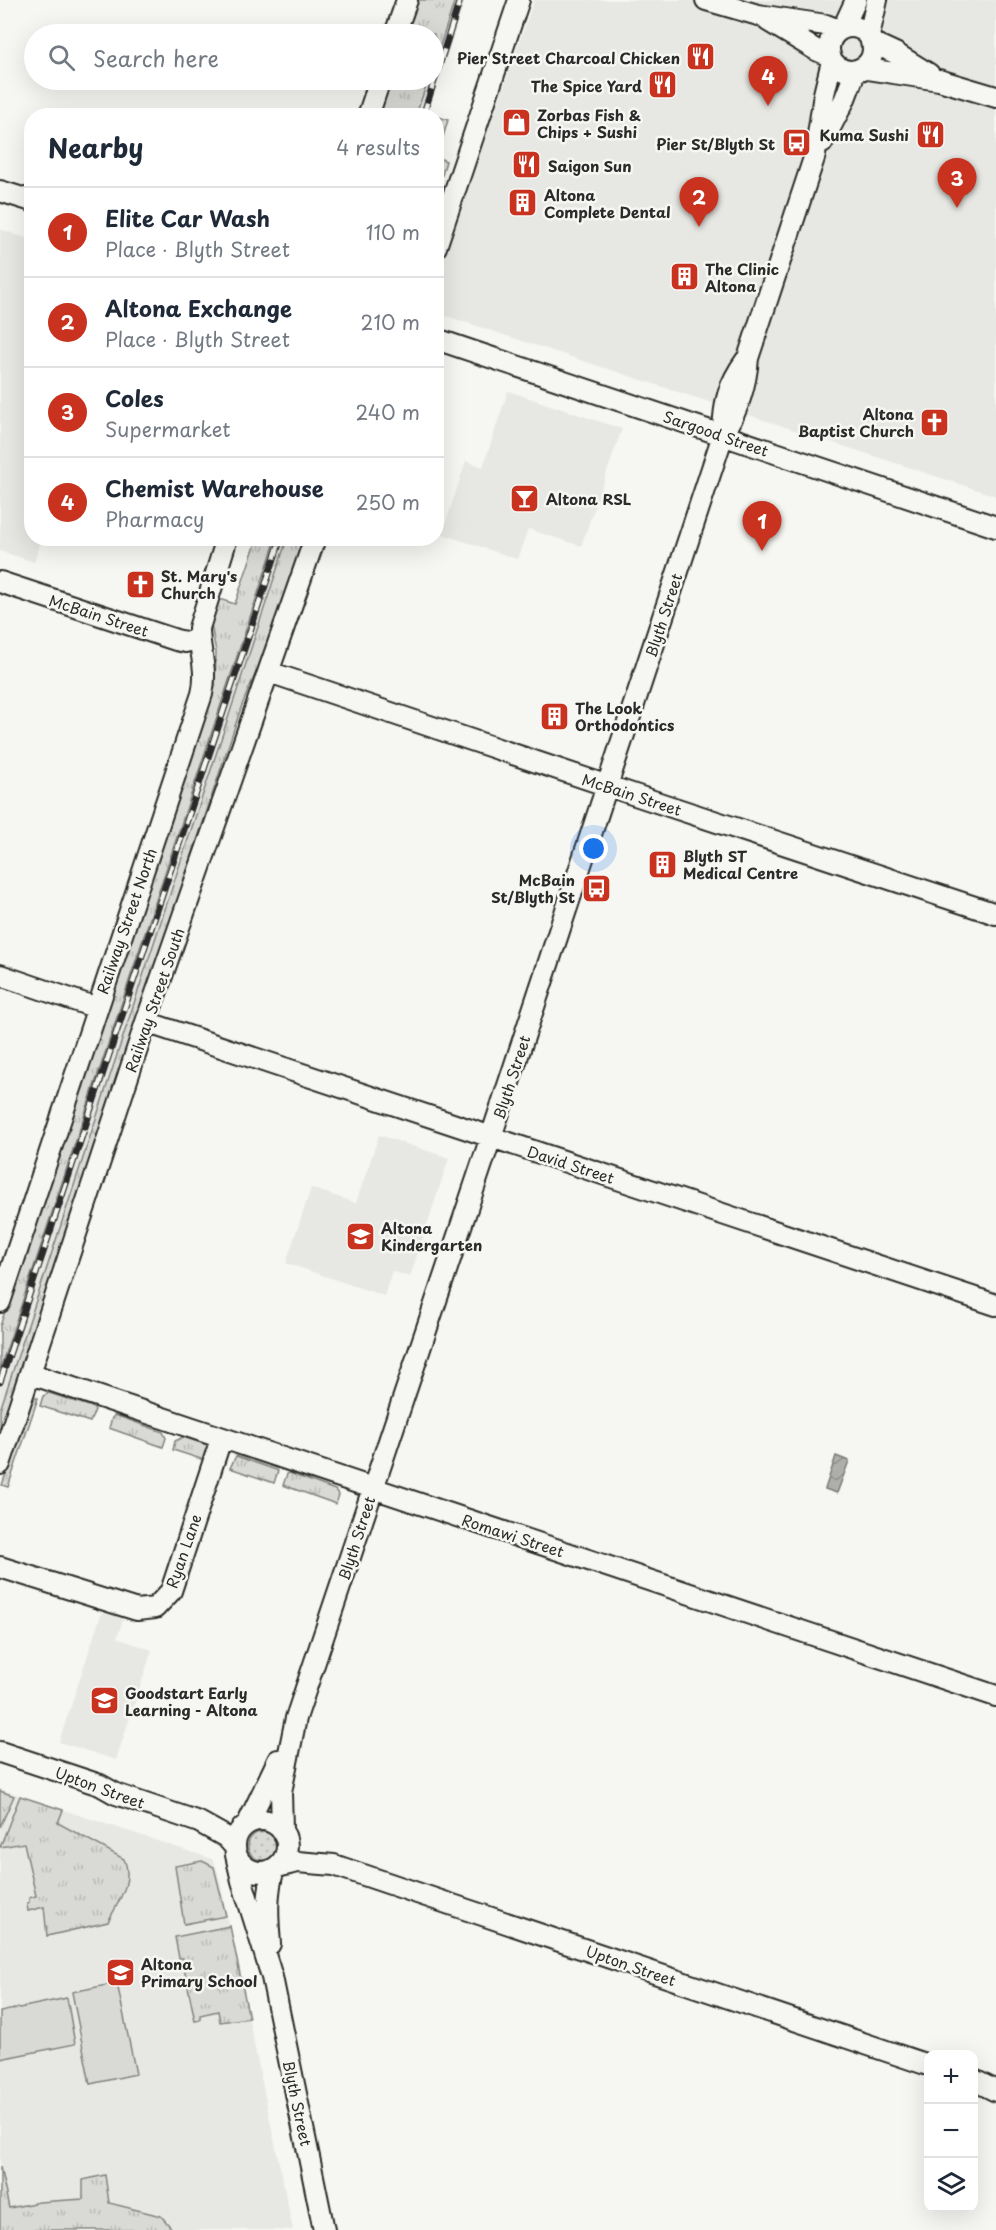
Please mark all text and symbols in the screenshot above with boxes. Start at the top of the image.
search box [24,24,444,90]
icon: search [45,41,78,74]
text: Search here [93,41,219,74]
restaurant icon: Pier Street Charcoal Chicken [685,41,717,73]
place label: Pier Street Charcoal Chicken [457,46,680,69]
pin: 4 [748,57,788,106]
restaurant icon: The Spice Yard [647,69,679,101]
place label: The Spice Yard [531,74,642,97]
place label: Zorbas Fish & Chips + Sushi [537,103,641,143]
shop icon: Zorbas Fish & Chips + Sushi [500,107,532,139]
restaurant icon: Kuma Sushi [914,118,946,150]
place label: Kuma Sushi [819,123,909,146]
bus stop icon: Pier St/Blyth St [780,127,812,159]
text: Nearby [48,128,143,167]
text: 4 results [336,132,420,162]
place label: Pier St/Blyth St [656,132,775,155]
restaurant icon: Saigon Sun [511,149,543,181]
place label: Saigon Sun [548,154,632,177]
pin: 3 [938,158,976,208]
pin: 2 [680,178,718,227]
place label: Altona Complete Dental [544,183,671,223]
building icon: Altona Complete Dental [507,187,539,219]
text: Elite Car Wash [105,201,270,234]
text: 1 [63,217,72,247]
text: 110 m [366,217,420,247]
text: Place · Blyth Street [105,234,290,264]
place label: The Clinic Altona [705,257,779,297]
building icon: The Clinic Altona [668,261,700,293]
text: Altona Exchange [105,291,292,324]
text: 2 [60,307,75,337]
text: 210 m [361,307,420,337]
text: Place · Blyth Street [105,324,290,354]
text: Coles [105,381,164,414]
text: 3 [61,397,74,427]
text: 240 m [355,397,420,427]
place label: Altona Baptist Church [798,402,914,442]
street label: Sargood Street [660,404,772,462]
church icon: Altona Baptist Church [919,406,951,438]
text: Supermarket [105,414,231,444]
text: Chemist Warehouse [105,471,324,504]
bar icon: Altona RSL [509,482,541,514]
text: 4 [61,487,74,517]
text: 250 m [356,487,420,517]
place label: Altona RSL [546,487,632,510]
pin: 1 [742,502,782,551]
text: Pharmacy [105,504,205,534]
place label: St. Mary's Church [161,564,237,604]
church icon: St. Mary's Church [124,568,156,600]
street label: Blyth Street [639,570,687,660]
street label: McBain Street [46,588,152,642]
place label: The Look Orthodontics [575,696,674,736]
building icon: The Look Orthodontics [538,700,570,732]
street label: McBain Street [579,767,685,821]
your location [579,834,608,863]
place label: Blyth ST Medical Centre [683,844,798,884]
street label: Railway Street North [90,845,162,997]
building icon: Blyth ST Medical Centre [646,848,678,880]
place label: McBain St/Blyth St [491,868,575,908]
bus stop icon: McBain St/Blyth St [580,872,612,904]
street label: Railway Street South [118,925,190,1075]
street label: Blyth Street [487,1032,535,1122]
street label: David Street [524,1139,618,1189]
place label: Altona Kindergarten [381,1216,482,1256]
school or university icon: Altona Kindergarten [344,1220,376,1252]
street label: Blyth Street [332,1493,380,1583]
street label: Romawi Street [459,1508,567,1562]
street label: Ryan Lane [160,1511,207,1591]
place label: Goodstart Early Learning - Altona [125,1681,258,1721]
school or university icon: Goodstart Early Learning - Altona [88,1685,120,1717]
street label: Upton Street [52,1760,148,1814]
street label: Upton Street [583,1939,679,1991]
place label: Altona Primary School [141,1952,257,1992]
school or university icon: Altona Primary School [104,1956,136,1988]
map controls [924,2050,978,2212]
button: + [924,2050,978,2104]
street label: Blyth Street [278,2058,318,2148]
button: − [924,2104,978,2158]
button: layers [924,2158,978,2212]

